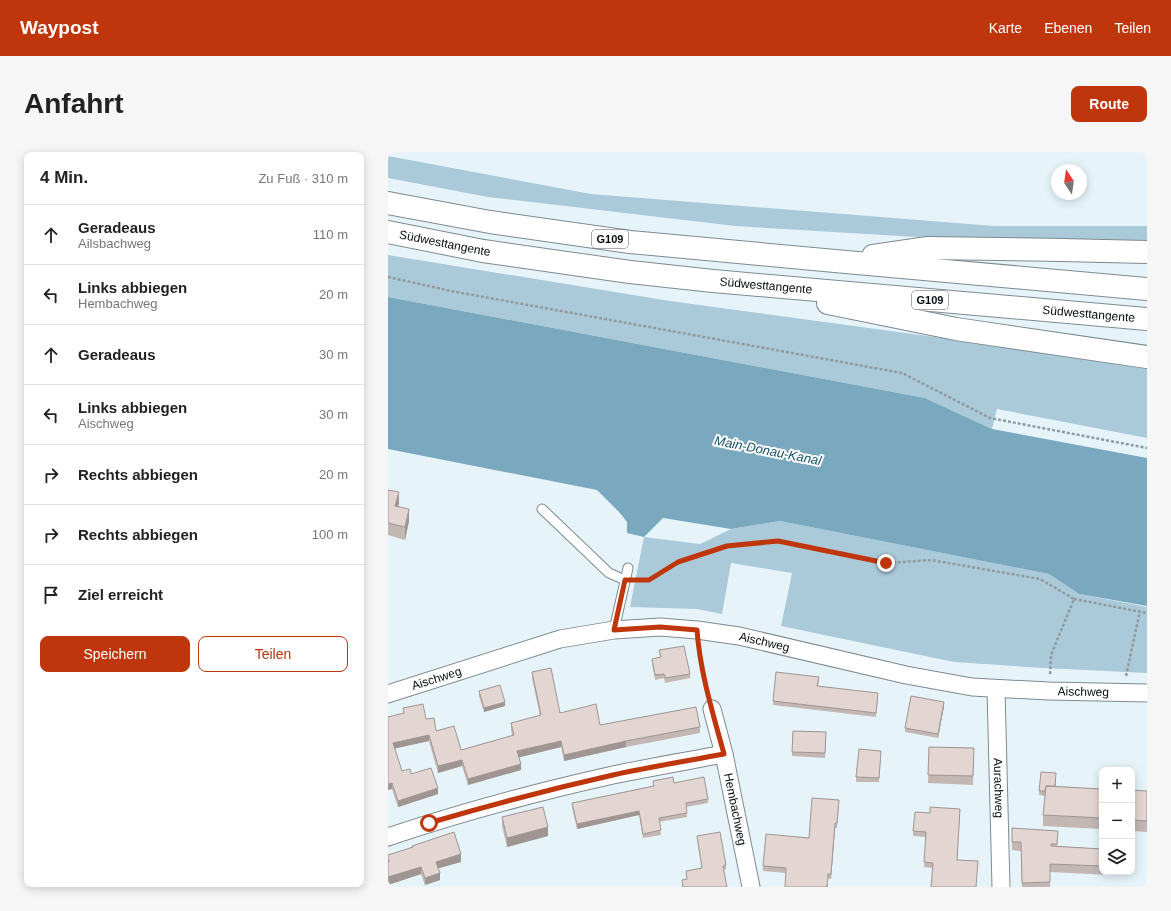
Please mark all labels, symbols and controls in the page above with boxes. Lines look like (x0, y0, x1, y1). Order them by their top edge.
text: Waypost (20, 17, 98, 38)
text: Karte (989, 20, 1022, 36)
text: Ebenen (1044, 20, 1092, 36)
text: Teilen (1114, 20, 1151, 36)
button: Route (1071, 86, 1147, 122)
text: Anfahrt (24, 88, 124, 119)
north arrow (1051, 164, 1087, 200)
text: 4 Min. (40, 168, 88, 187)
text: Zu Fuß · 310 m (258, 171, 348, 186)
text: Geradeaus (78, 219, 156, 236)
icon: ahead (40, 224, 62, 246)
text: 110 m (313, 227, 348, 242)
street label: Südwesttangente (398, 227, 492, 259)
road number: G109 (592, 230, 628, 248)
text: Ailsbachweg (78, 236, 151, 251)
street label: Südwesttangente (719, 275, 813, 297)
text: Links abbiegen (78, 279, 187, 296)
icon: left (40, 284, 62, 306)
text: 20 m (319, 287, 348, 302)
road number: G109 (912, 291, 948, 309)
text: Hembachweg (78, 296, 158, 311)
street label: Südwesttangente (1042, 303, 1136, 325)
icon: ahead (40, 344, 62, 366)
text: Geradeaus (78, 346, 156, 363)
text: 30 m (319, 347, 348, 362)
text: Links abbiegen (78, 399, 187, 416)
icon: left (40, 404, 62, 426)
text: 30 m (319, 407, 348, 422)
text: Aischweg (78, 416, 134, 431)
water label: Main-Donau-Kanal (713, 433, 824, 468)
icon: right (40, 464, 62, 486)
text: Rechts abbiegen (78, 466, 198, 483)
text: 20 m (319, 467, 348, 482)
icon: right (40, 524, 62, 546)
text: Rechts abbiegen (78, 526, 198, 543)
text: 100 m (312, 527, 348, 542)
route end (877, 554, 895, 572)
icon: arrive (40, 584, 62, 606)
text: Ziel erreicht (78, 586, 163, 603)
street label: Aischweg (738, 629, 791, 655)
button: Speichern (40, 636, 190, 672)
button: Teilen (198, 636, 348, 672)
street label: Aischweg (410, 664, 463, 693)
street label: Aischweg (1057, 684, 1109, 699)
street label: Aurachweg (991, 758, 1006, 818)
map controls (1099, 767, 1135, 875)
button: + (1099, 767, 1135, 803)
street label: Hembachweg (721, 772, 749, 847)
button: − (1099, 803, 1135, 839)
route start (420, 814, 438, 832)
button: layers (1099, 839, 1135, 875)

